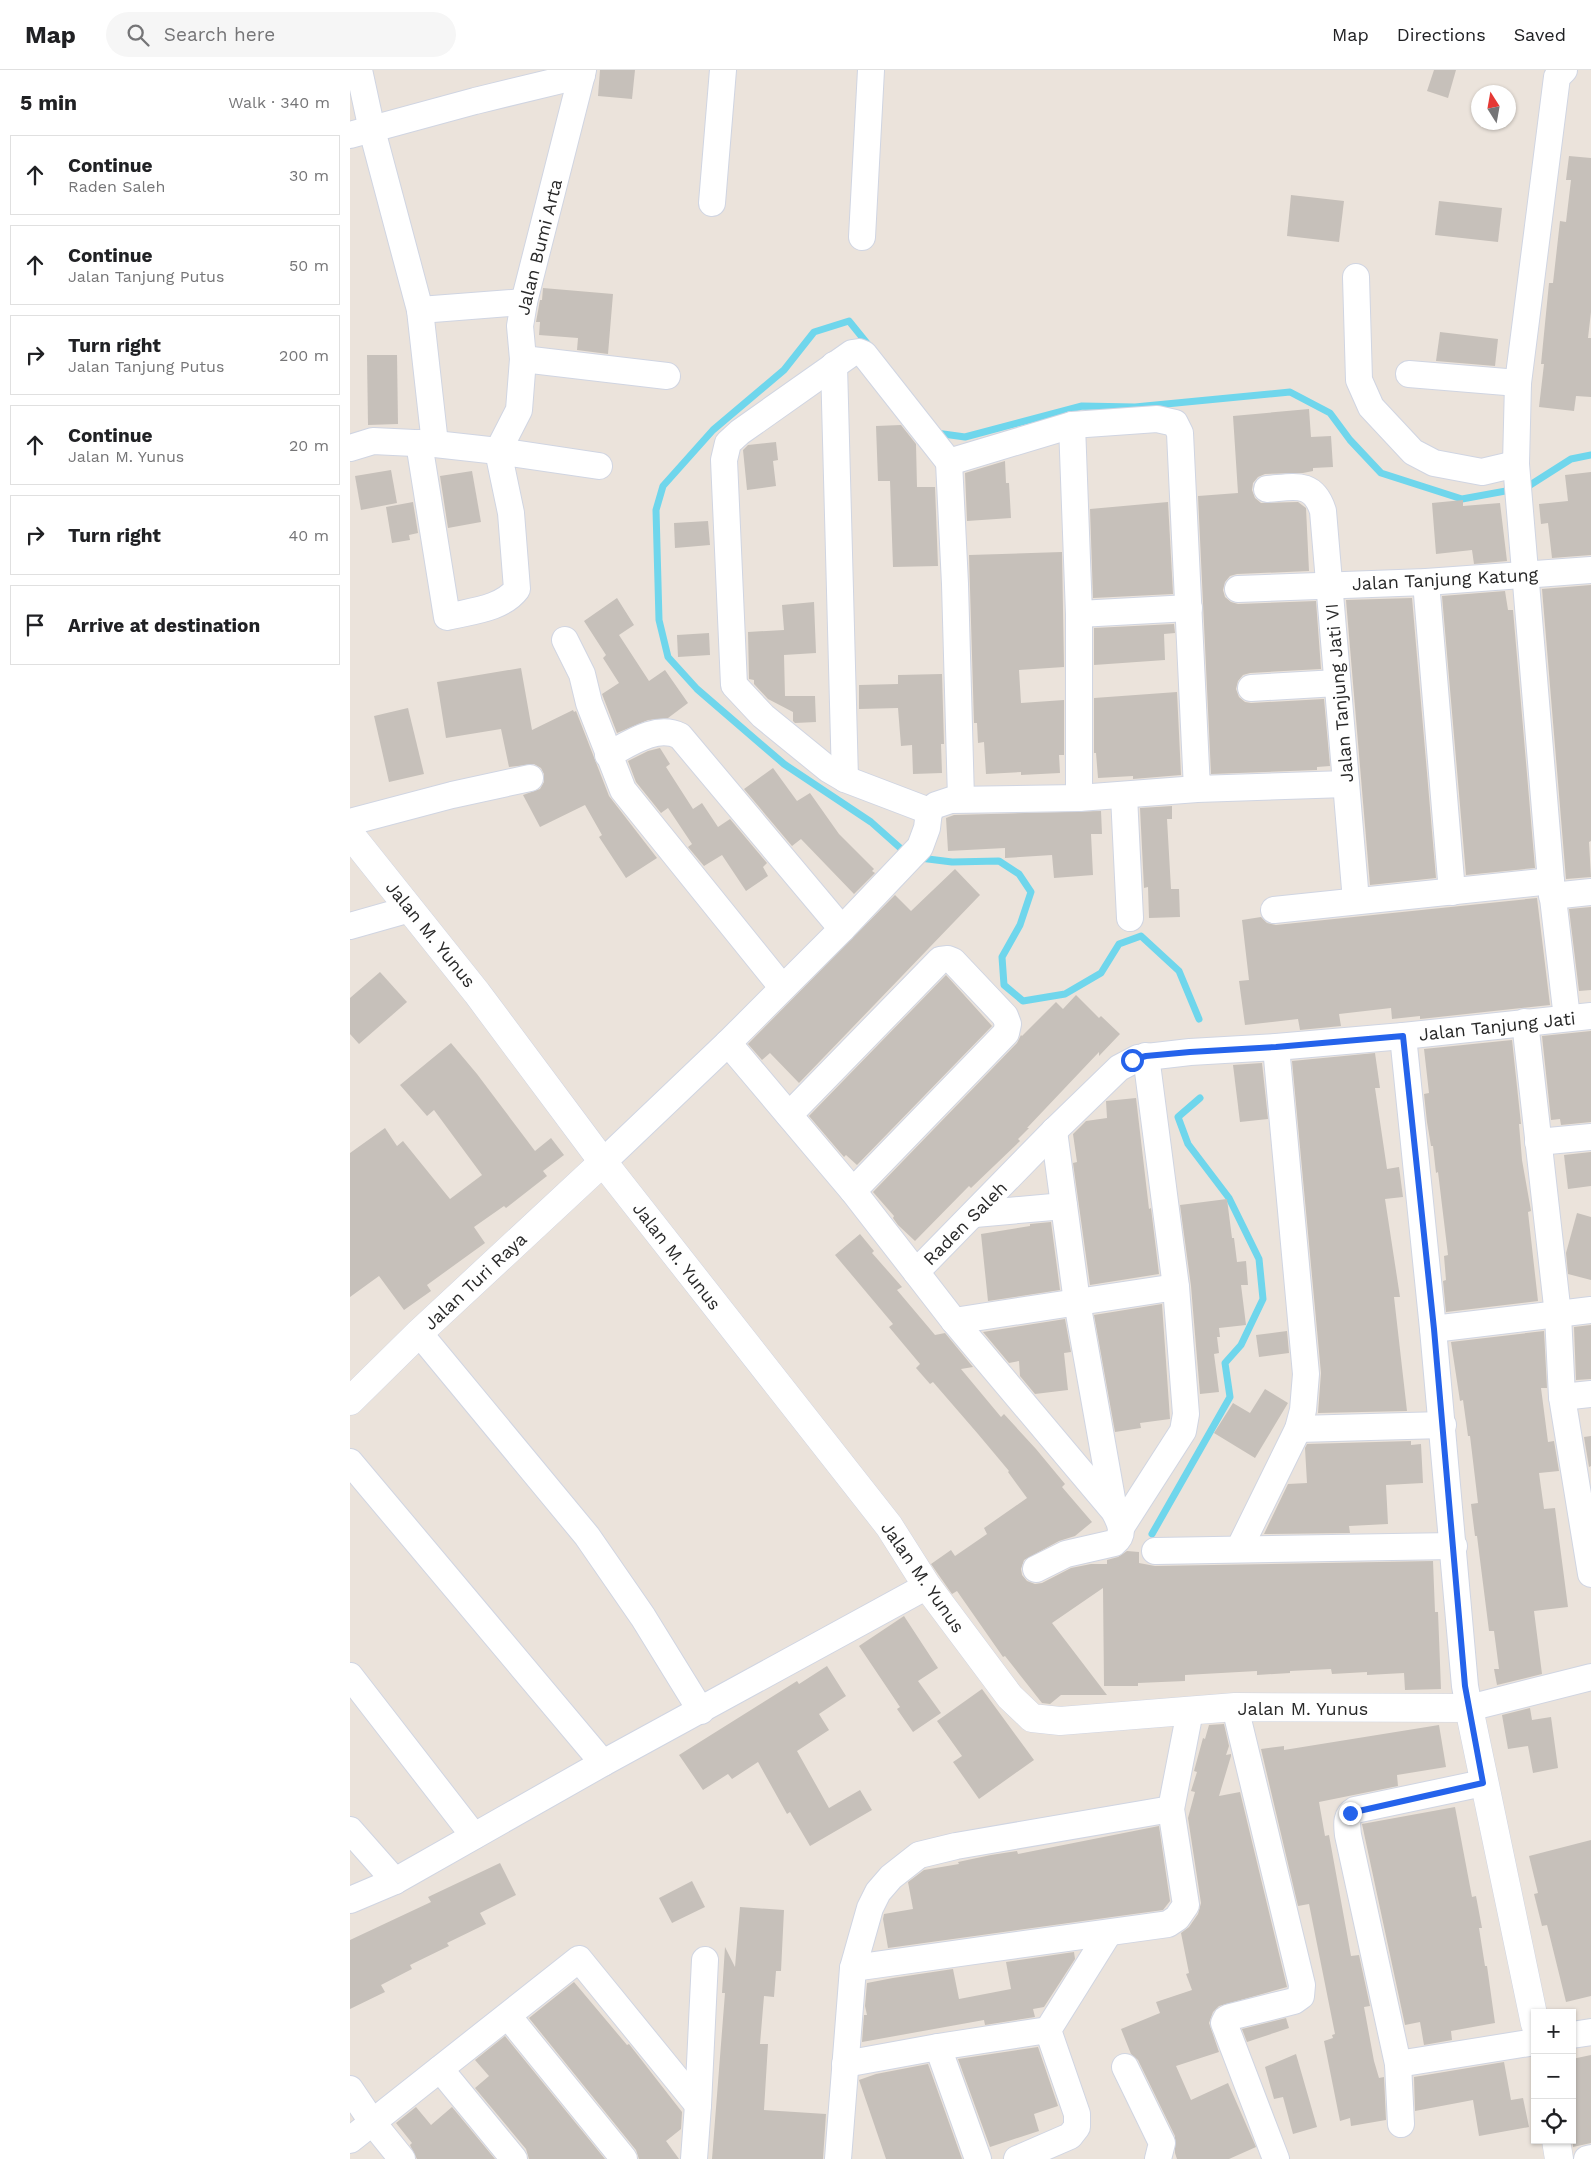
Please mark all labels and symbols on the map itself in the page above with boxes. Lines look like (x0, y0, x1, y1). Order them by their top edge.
north arrow (1471, 85, 1516, 130)
street label: Jalan Bumi Arta (512, 177, 566, 317)
street label: Jalan Tanjung Katung (1351, 564, 1539, 594)
street label: Jalan Tanjung Jati VI (1321, 603, 1357, 783)
street label: Jalan M. Yunus (382, 877, 480, 991)
street label: Jalan Tanjung Jati (1418, 1007, 1576, 1045)
route start (1121, 1049, 1144, 1072)
street label: Raden Saleh (919, 1177, 1011, 1269)
street label: Jalan M. Yunus (628, 1198, 726, 1314)
street label: Jalan Turi Raya (419, 1228, 531, 1334)
street label: Jalan M. Yunus (877, 1517, 969, 1637)
street label: Jalan M. Yunus (1238, 1698, 1368, 1719)
route end (1339, 1802, 1362, 1825)

